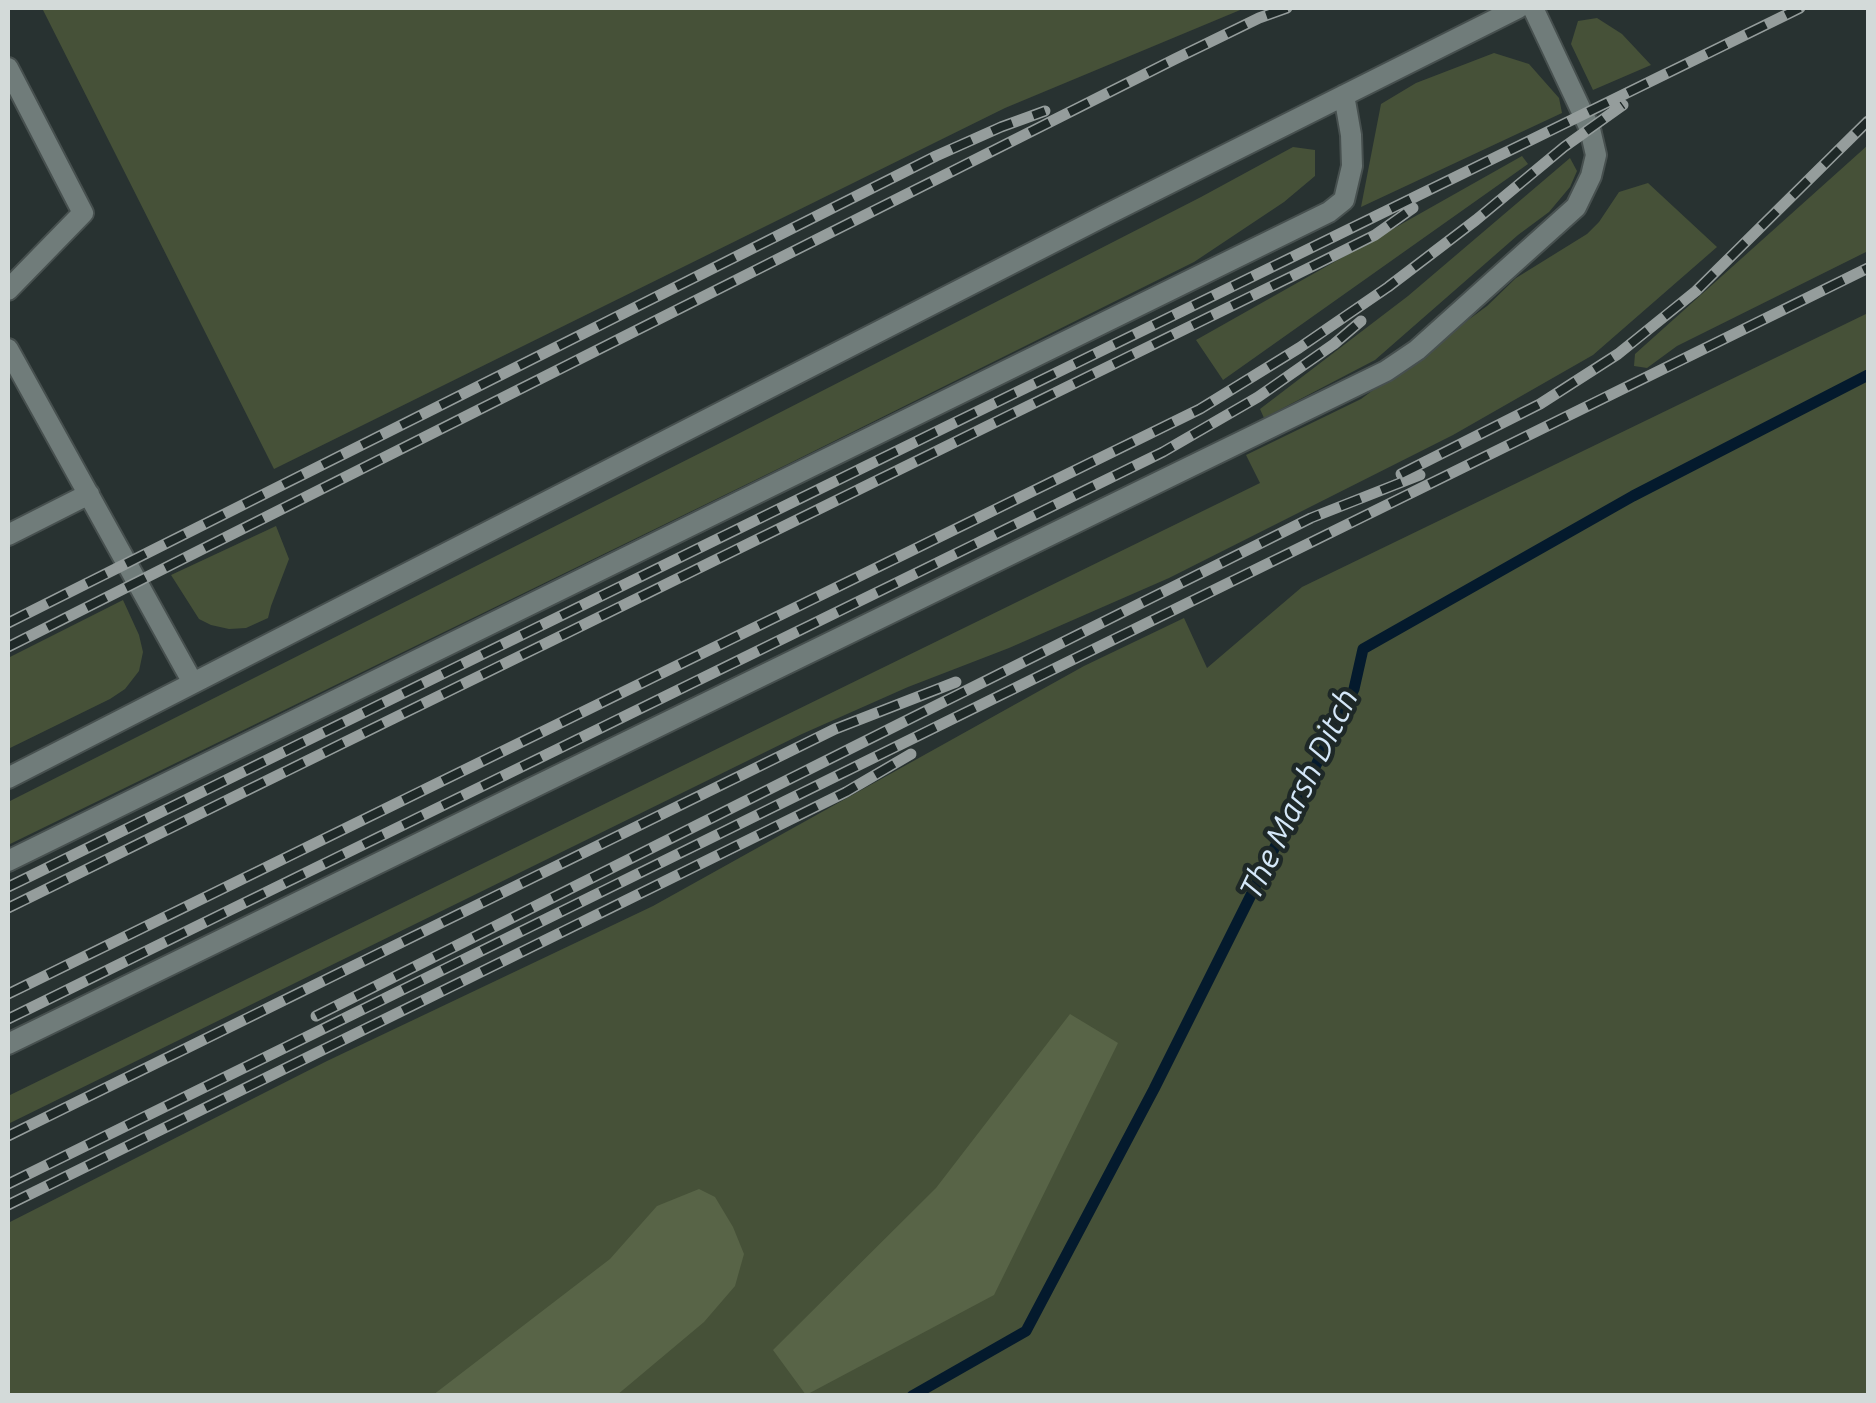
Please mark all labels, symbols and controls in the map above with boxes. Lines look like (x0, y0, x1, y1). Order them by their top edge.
water label: The Marsh Ditch (1231, 682, 1367, 906)

